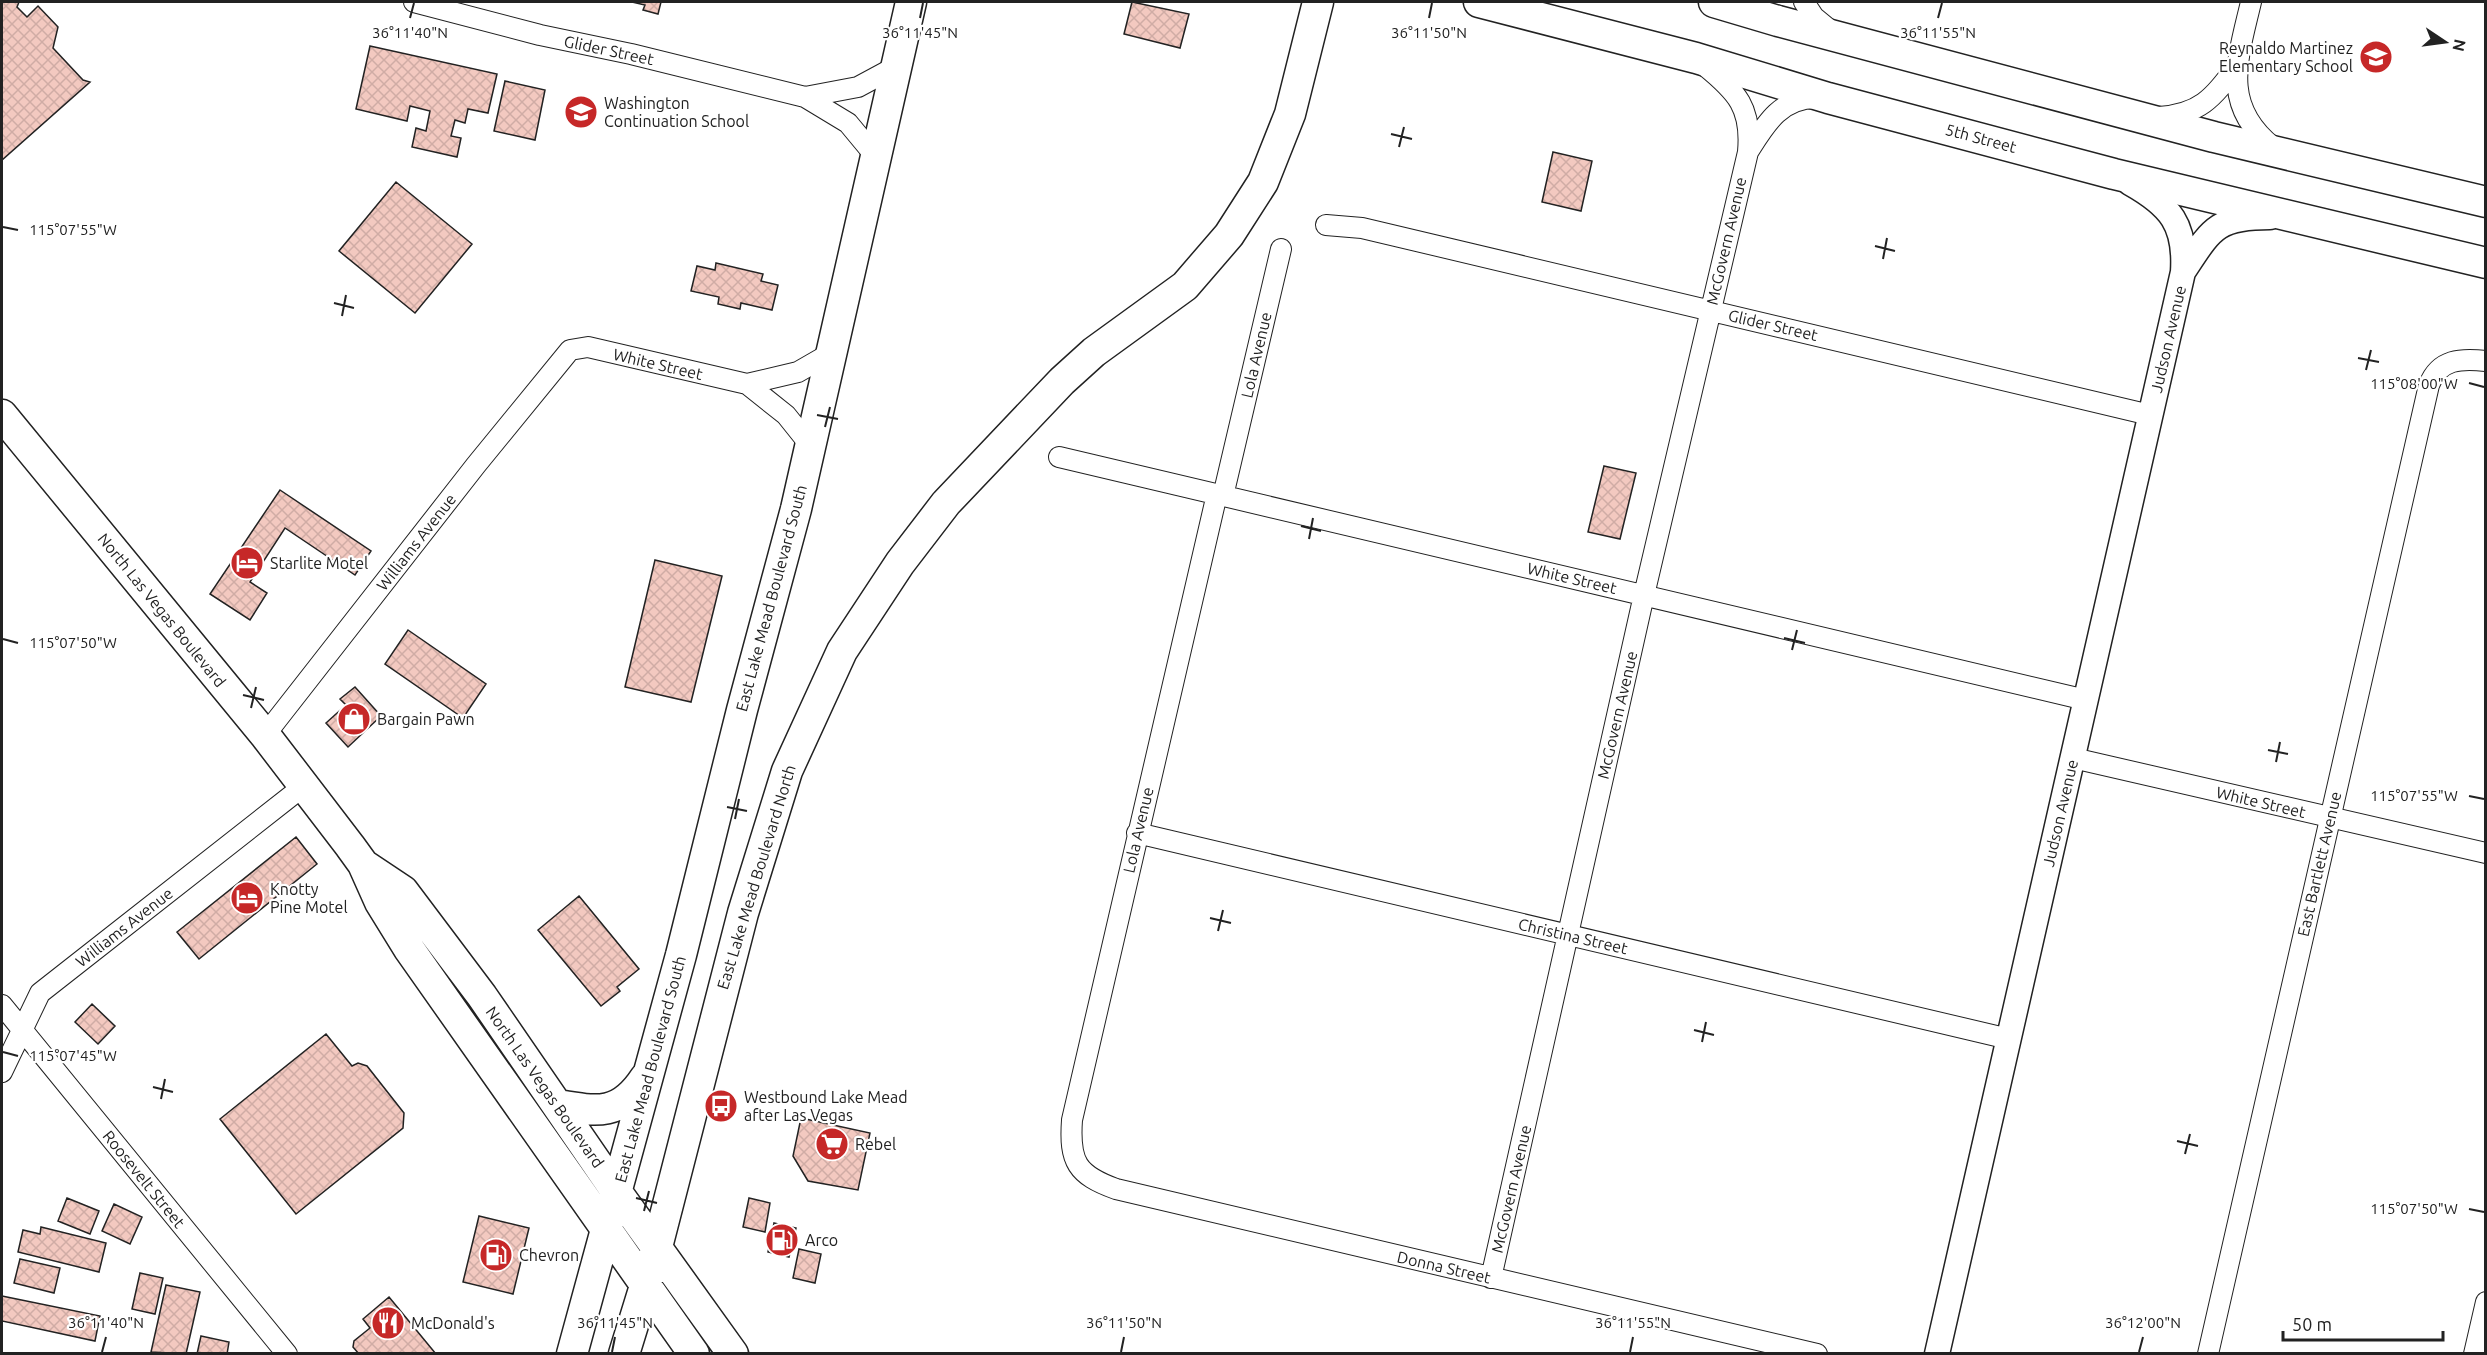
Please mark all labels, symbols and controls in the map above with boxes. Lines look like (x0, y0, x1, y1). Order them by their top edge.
north arrow (2415, 12, 2475, 72)
text: 36°11'40"N (372, 24, 448, 41)
text: 36°11'45"N (882, 24, 958, 41)
text: 36°11'50"N (1391, 24, 1467, 41)
text: 36°11'55"N (1900, 24, 1976, 41)
street label: Glider Street (562, 32, 656, 68)
text: N (2450, 38, 2470, 53)
place label: Reynaldo Martinez Elementary School (2219, 39, 2353, 75)
school or university icon: Reynaldo Martinez Elementary School (2358, 39, 2394, 75)
school or university icon: Washington Continuation School (563, 94, 599, 130)
place label: Washington Continuation School (604, 94, 749, 130)
street label: 5th Street (1944, 120, 2019, 156)
street label: McGovern Avenue (1703, 175, 1749, 307)
text: 115°07'55"W (29, 221, 117, 238)
street label: Judson Avenue (2147, 284, 2189, 394)
street label: Glider Street (1727, 306, 1820, 344)
street label: Lola Avenue (1237, 310, 1275, 400)
street label: White Street (612, 345, 705, 383)
text: 115°08'00"W (2370, 375, 2458, 392)
street label: East Lake Mead Boulevard South (732, 483, 810, 713)
street label: Williams Avenue (373, 490, 459, 594)
street label: North Las Vegas Boulevard (94, 530, 230, 690)
hotel icon: Starlite Motel (229, 545, 265, 581)
place label: Starlite Motel (270, 554, 368, 572)
street label: White Street (1526, 559, 1619, 597)
text: 115°07'50"W (29, 634, 117, 651)
street label: McGovern Avenue (1594, 649, 1640, 781)
shop icon: Bargain Pawn (336, 701, 372, 737)
place label: Bargain Pawn (377, 710, 475, 728)
street label: Judson Avenue (2039, 758, 2081, 868)
street label: East Lake Mead Boulevard North (713, 763, 799, 991)
street label: White Street (2215, 783, 2308, 821)
street label: Lola Avenue (1119, 785, 1157, 875)
text: 115°07'55"W (2370, 787, 2458, 804)
street label: East Bartlett Avenue (2294, 790, 2344, 938)
hotel icon: Knotty Pine Motel (229, 880, 265, 916)
place label: Knotty Pine Motel (270, 880, 348, 916)
street label: Williams Avenue (72, 884, 176, 970)
street label: Christina Street (1517, 915, 1630, 957)
street label: East Lake Mead Boulevard South (611, 954, 689, 1184)
street label: North Las Vegas Boulevard (482, 1003, 608, 1171)
text: 115°07'45"W (29, 1047, 117, 1064)
bus stop icon: Westbound Lake Mead after Las Vegas (703, 1088, 739, 1124)
place label: Westbound Lake Mead after Las Vegas (744, 1088, 908, 1124)
street label: McGovern Avenue (1488, 1123, 1534, 1255)
supermarket icon: Rebel (814, 1126, 850, 1162)
street label: Roosevelt Street (99, 1127, 189, 1232)
place label: Rebel (855, 1135, 896, 1153)
text: 115°07'50"W (2370, 1200, 2458, 1217)
fuel station icon: Arco (764, 1222, 800, 1258)
place label: Arco (805, 1231, 838, 1249)
fuel station icon: Chevron (478, 1237, 514, 1273)
place label: Chevron (519, 1246, 579, 1264)
street label: Donna Street (1395, 1247, 1493, 1287)
scale bar (2283, 1304, 2444, 1342)
restaurant icon: McDonald's (370, 1305, 406, 1341)
text: 36°11'40"N (68, 1314, 144, 1331)
place label: McDonald's (411, 1314, 495, 1332)
text: 36°11'45"N (577, 1314, 653, 1331)
text: 36°11'50"N (1086, 1314, 1162, 1331)
text: 36°11'55"N (1595, 1314, 1671, 1331)
text: 36°12'00"N (2105, 1314, 2181, 1331)
text: 50 m (2292, 1314, 2332, 1334)

